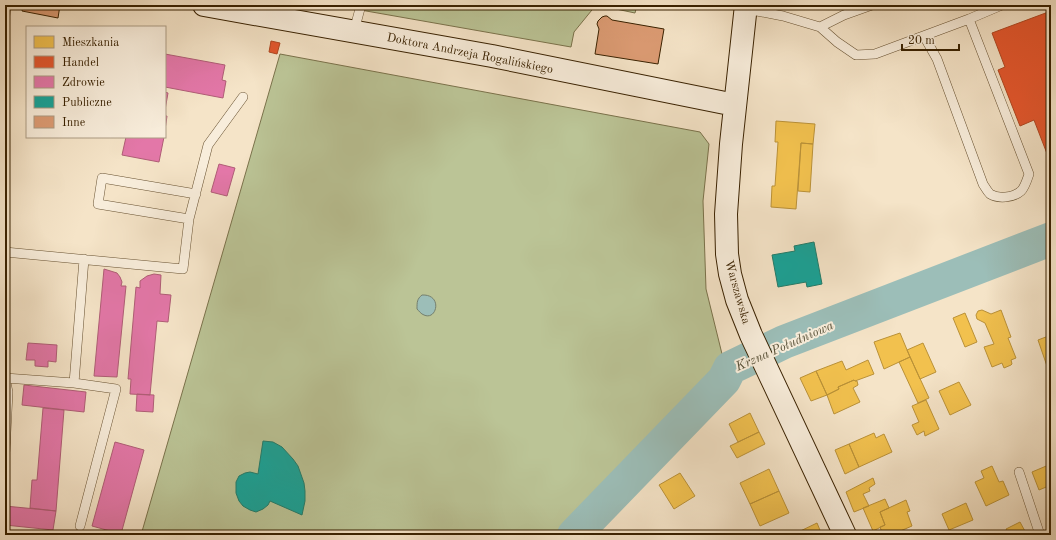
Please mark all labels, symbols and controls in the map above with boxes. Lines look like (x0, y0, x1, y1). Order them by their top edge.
legend (26, 26, 166, 138)
scale bar (902, 26, 959, 52)
street label: Doktora Andrzeja Rogalińskiego (386, 32, 554, 76)
text: 20 m (908, 35, 935, 47)
text: Mieszkania (62, 37, 119, 49)
text: Handel (62, 57, 99, 69)
text: Zdrowie (62, 77, 105, 89)
text: Publiczne (62, 97, 112, 109)
text: Inne (62, 117, 86, 129)
street label: Warszawska (722, 259, 752, 325)
water label: Krzna Południowa (733, 319, 836, 374)

